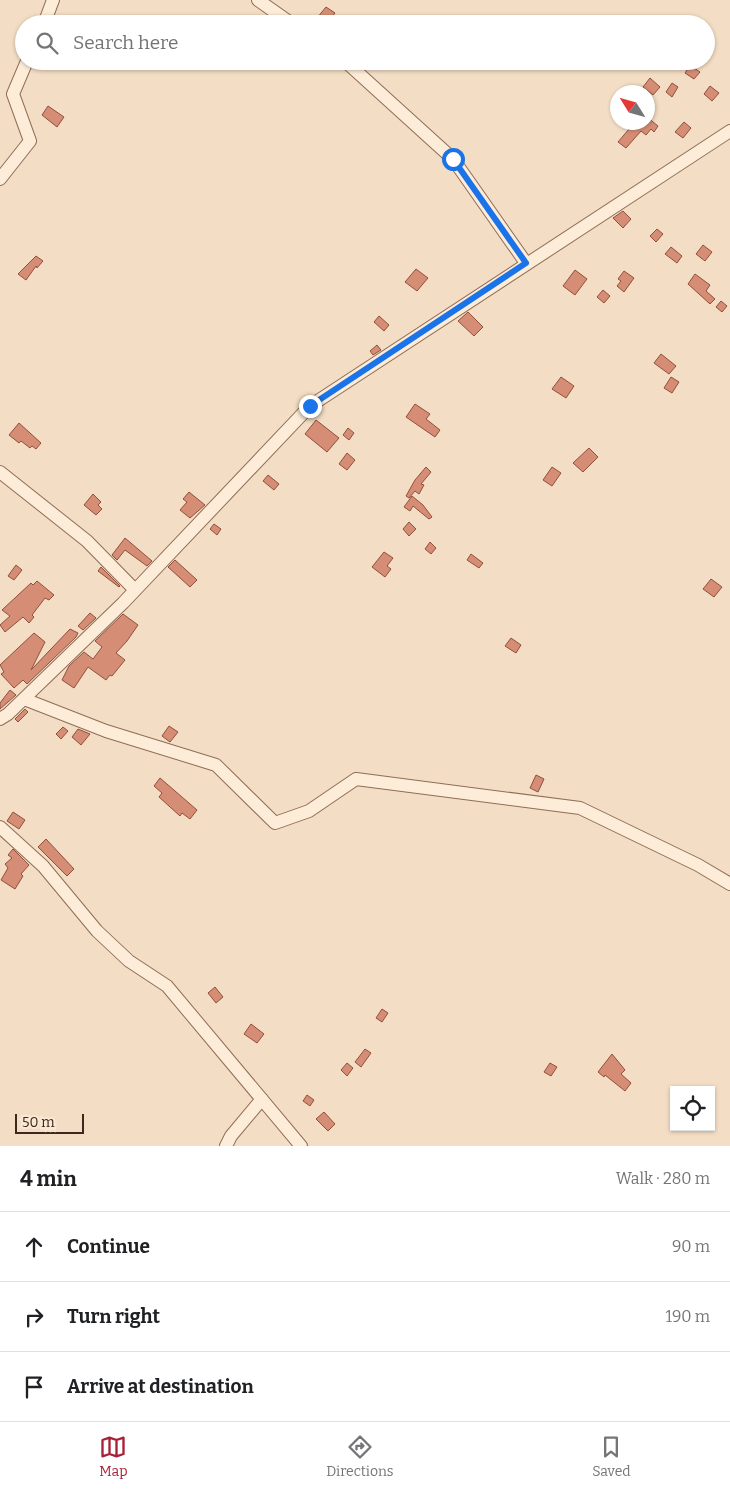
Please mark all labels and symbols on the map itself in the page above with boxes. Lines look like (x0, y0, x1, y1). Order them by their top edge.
north arrow (610, 85, 655, 130)
route start (442, 148, 465, 171)
route end (299, 395, 322, 418)
scale bar (15, 1111, 84, 1134)

